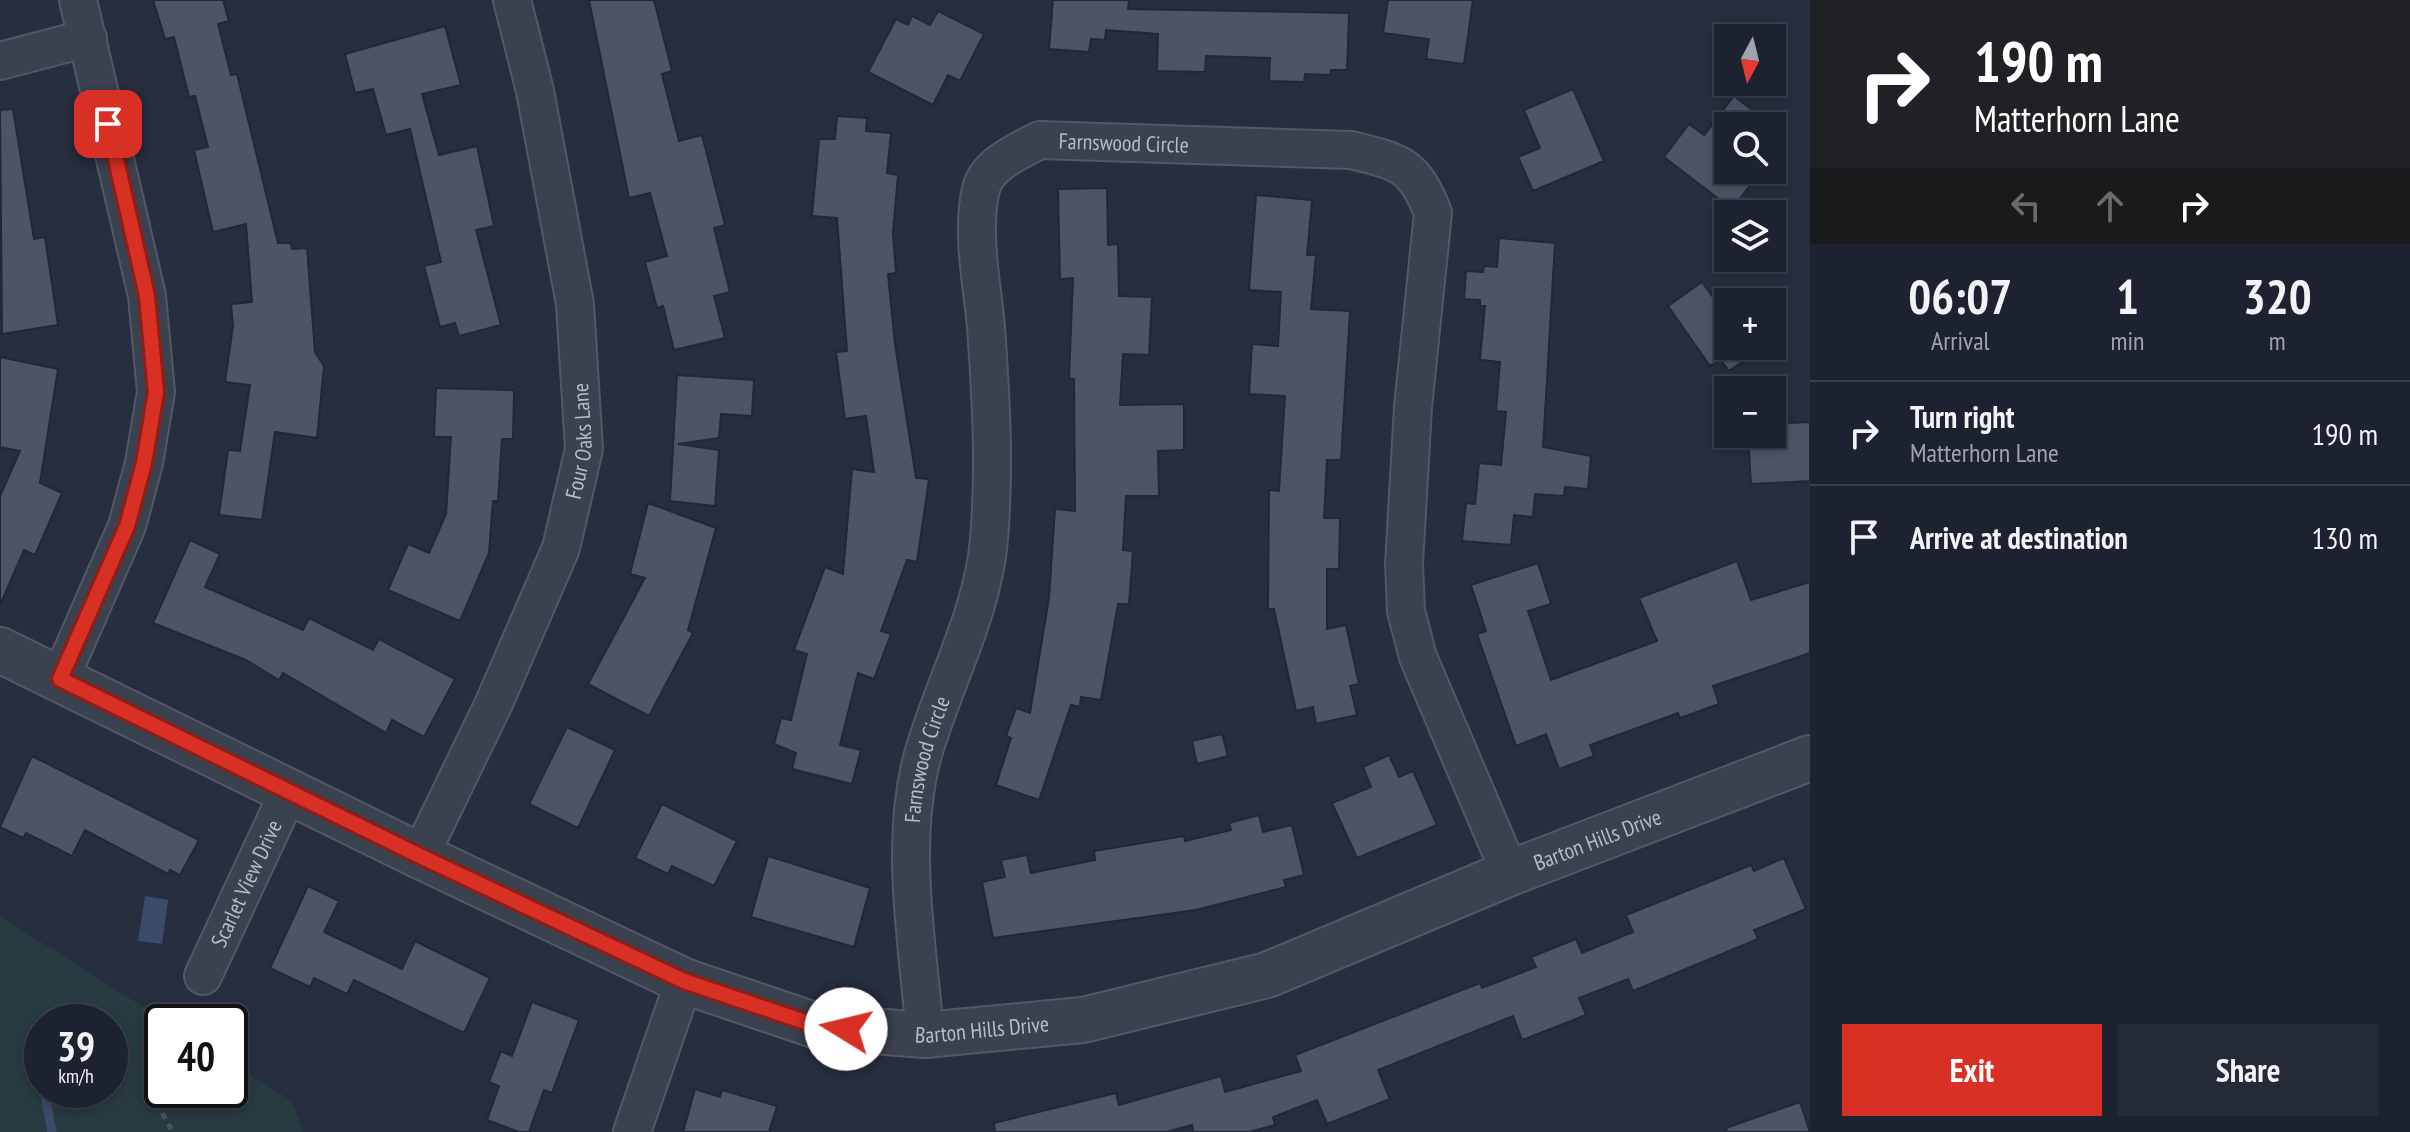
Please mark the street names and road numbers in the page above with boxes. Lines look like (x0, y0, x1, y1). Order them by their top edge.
street label: Farnswood Circle (1058, 127, 1189, 159)
street label: Four Oaks Lane (559, 382, 598, 502)
street label: Farnswood Circle (898, 692, 956, 824)
street label: Barton Hills Drive (1530, 802, 1665, 877)
street label: Scarlet View Drive (204, 815, 288, 952)
street label: Barton Hills Drive (914, 1009, 1050, 1049)

